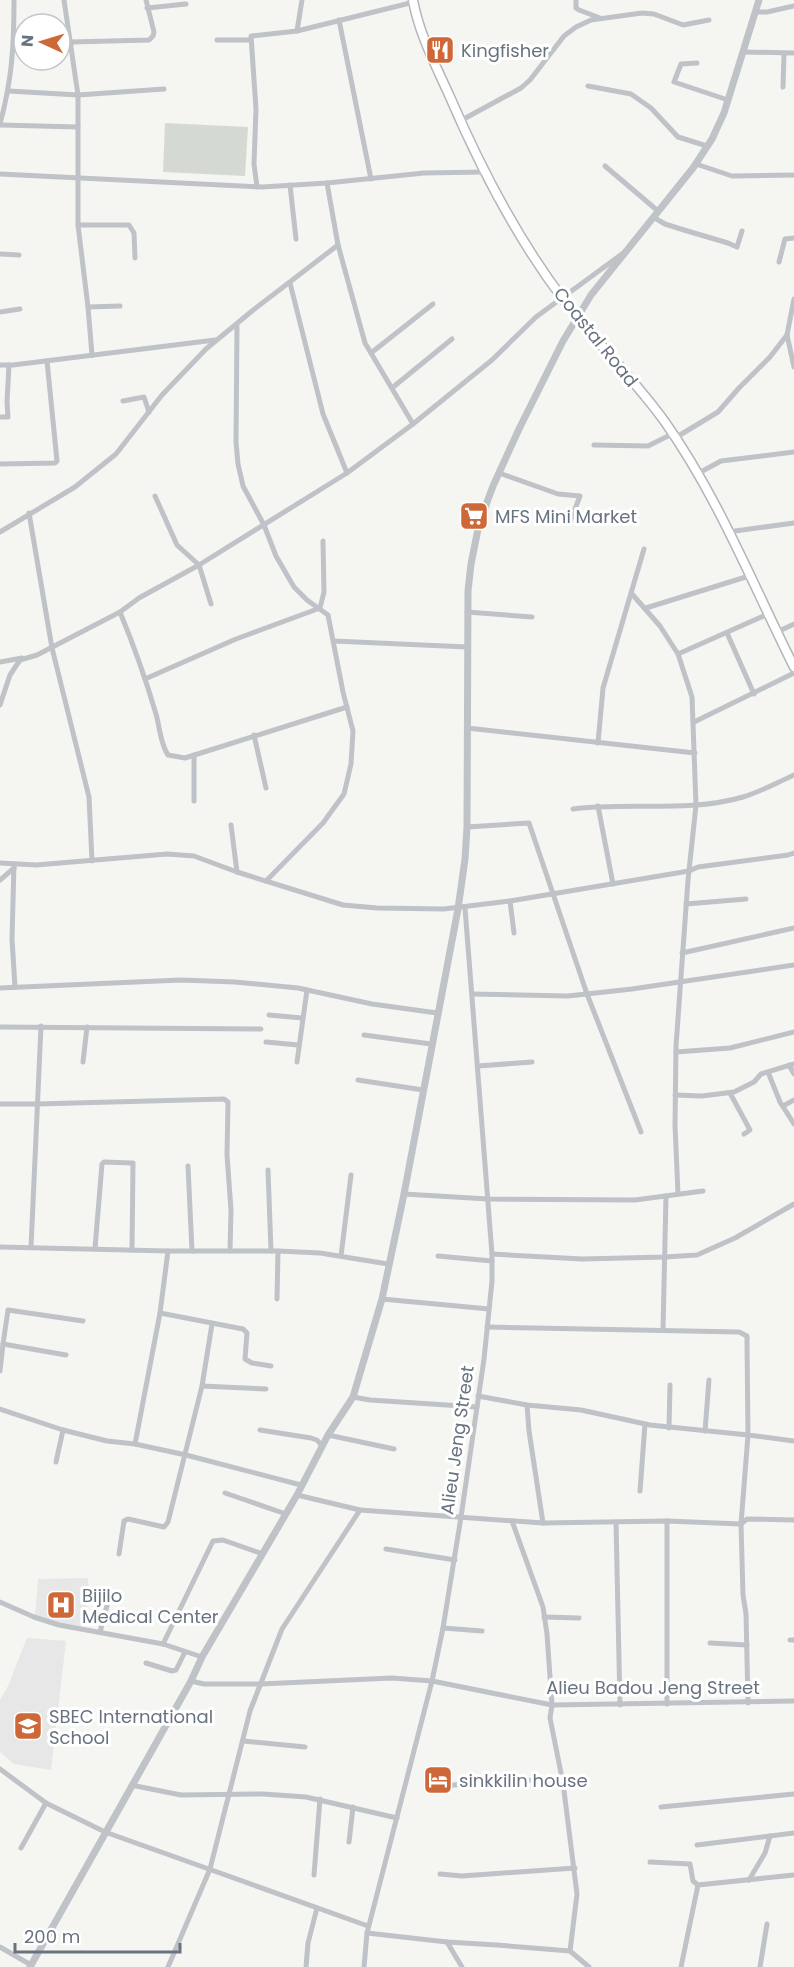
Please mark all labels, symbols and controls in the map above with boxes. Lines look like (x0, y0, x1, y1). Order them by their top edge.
north arrow (12, 12, 72, 72)
text: N (16, 34, 39, 48)
restaurant icon: Kingfisher (424, 34, 456, 66)
place label: Kingfisher (461, 38, 549, 63)
street label: Coastal Road (548, 282, 644, 392)
supermarket icon: MFS Mini Market (458, 500, 490, 532)
place label: MFS Mini Market (495, 504, 637, 529)
street label: Alieu Jeng Street (434, 1364, 480, 1516)
place label: Bijilo Medical Center (82, 1583, 219, 1629)
hospital icon: Bijilo Medical Center (45, 1589, 77, 1621)
street label: Alieu Badou Jeng Street (546, 1675, 760, 1700)
place label: SBEC International School (49, 1704, 213, 1750)
school or university icon: SBEC International School (12, 1710, 44, 1742)
hotel icon: sinkkilin house (422, 1764, 454, 1796)
place label: sinkkilin house (459, 1768, 588, 1793)
scale bar (15, 1916, 180, 1954)
text: 200 m (24, 1924, 80, 1949)

